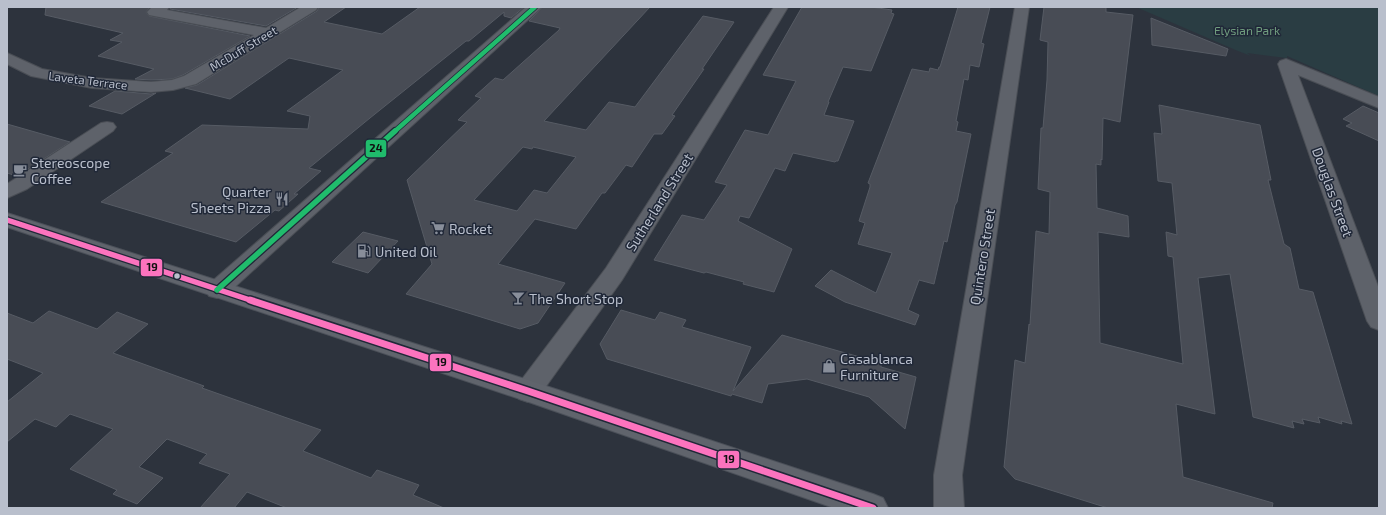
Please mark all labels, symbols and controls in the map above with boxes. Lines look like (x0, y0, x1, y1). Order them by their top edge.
street label: McDuff Street (207, 22, 279, 74)
park label: Elysian Park (1214, 23, 1280, 37)
street label: Laveta Terrace (48, 68, 128, 92)
line badge: 24 (365, 139, 387, 158)
text: 24 (369, 141, 383, 154)
street label: Douglas Street (1309, 145, 1357, 239)
street label: Sutherland Street (622, 150, 696, 254)
place label: Stereoscope Coffee (31, 154, 110, 187)
cafe icon: Stereoscope Coffee (12, 162, 28, 178)
place label: Quarter Sheets Pizza (191, 183, 271, 216)
restaurant icon: Quarter Sheets Pizza (274, 191, 290, 207)
street label: Quintero Street (966, 208, 998, 306)
supermarket icon: Rocket (430, 220, 446, 236)
place label: Rocket (449, 220, 492, 237)
fuel station icon: United Oil (356, 243, 372, 259)
place label: United Oil (375, 243, 438, 260)
line badge: 19 (140, 258, 163, 277)
text: 19 (146, 260, 158, 273)
unlabelled marker (172, 271, 182, 281)
bar icon: The Short Stop (510, 290, 526, 306)
place label: The Short Stop (529, 290, 623, 307)
place label: Casablanca Furniture (840, 350, 913, 383)
line badge: 19 (429, 353, 452, 372)
text: 19 (435, 355, 447, 368)
shop icon: Casablanca Furniture (821, 358, 837, 374)
line badge: 19 (717, 450, 740, 469)
text: 19 (723, 452, 735, 465)

